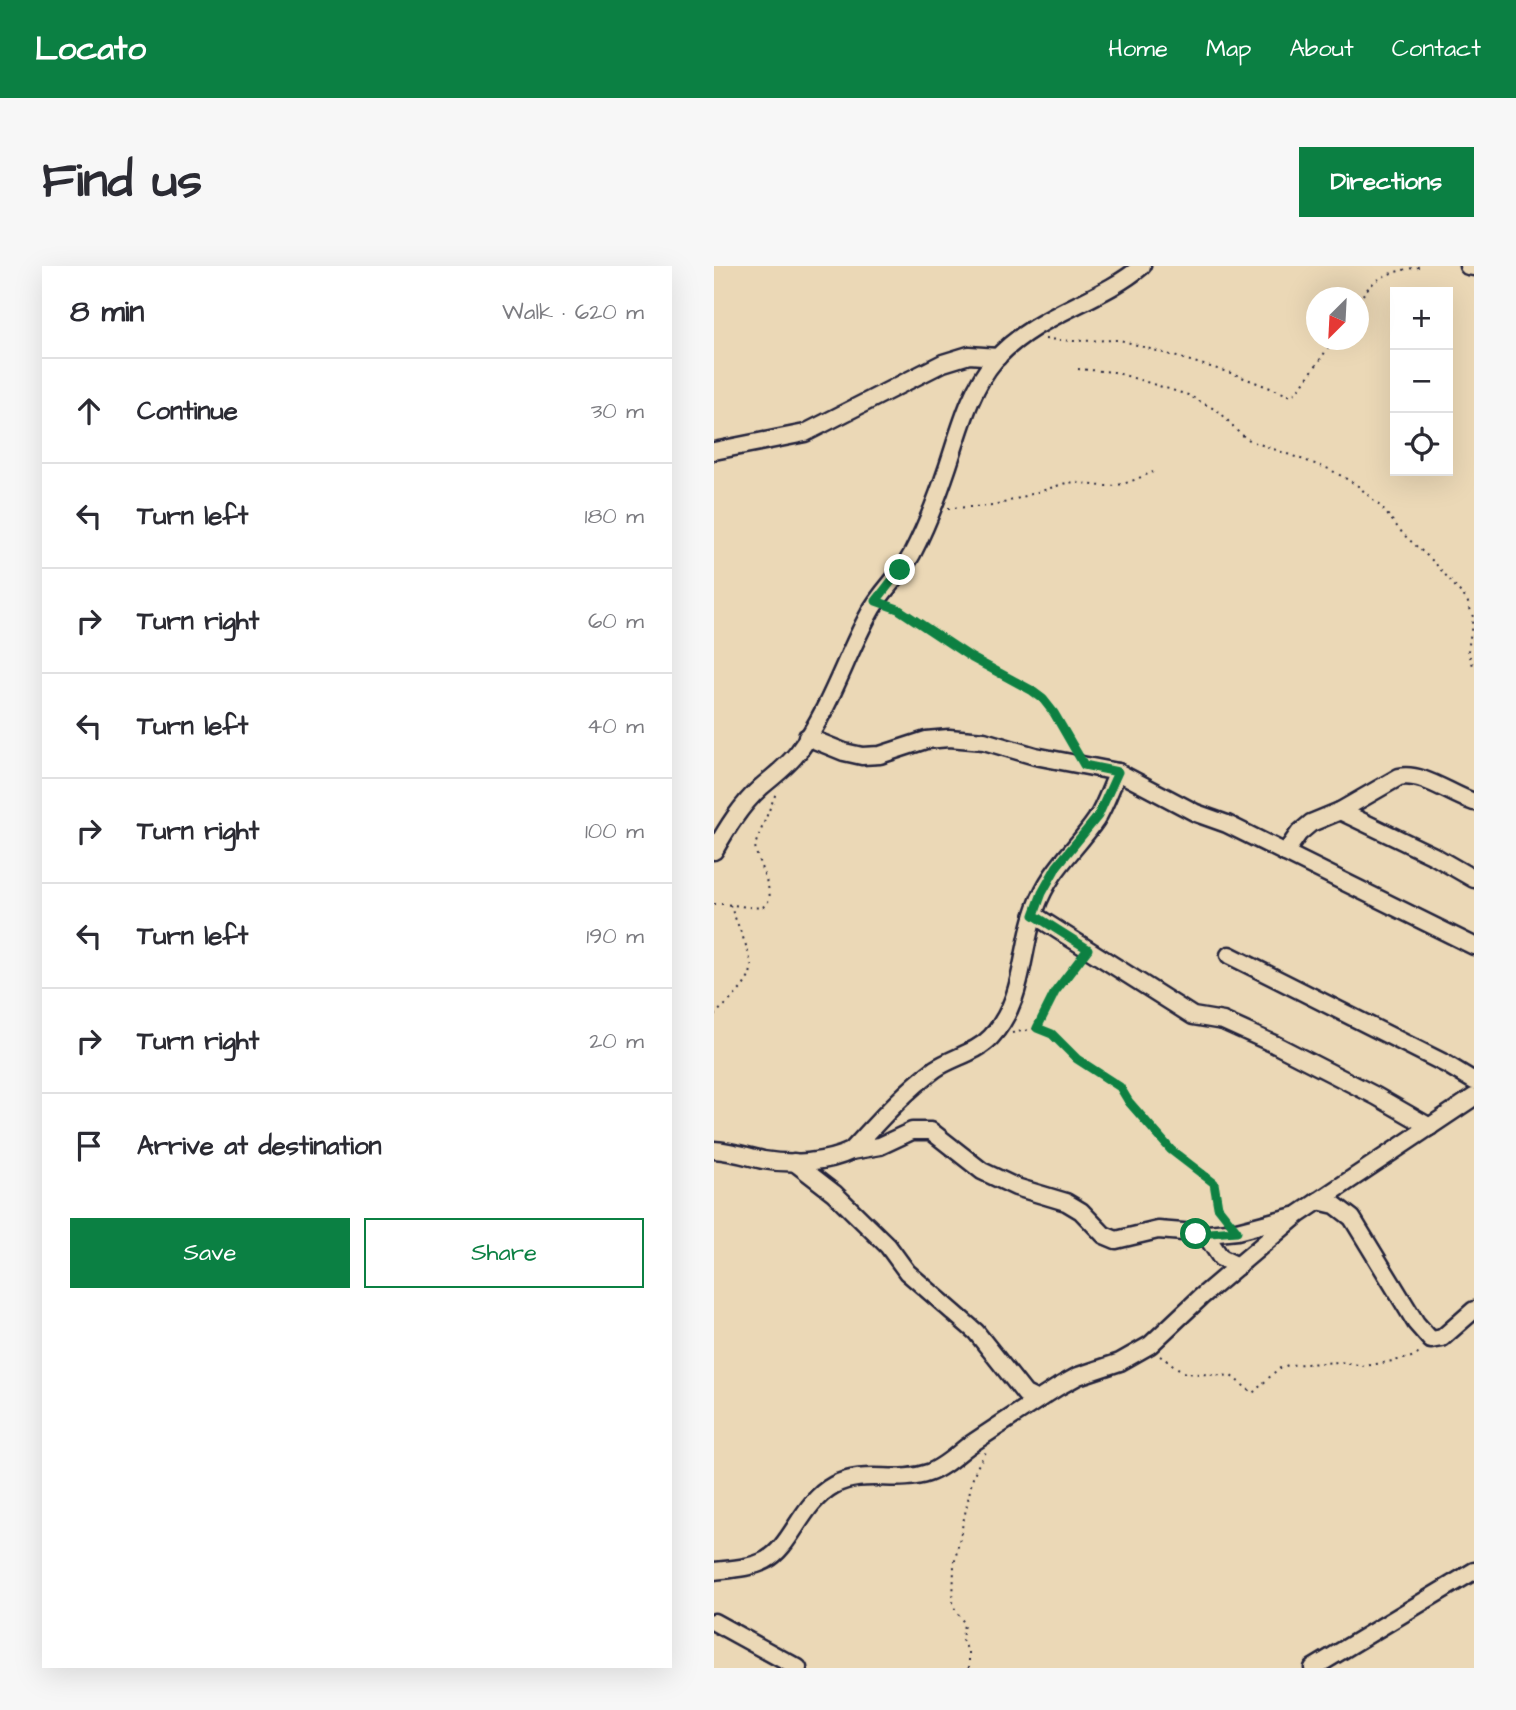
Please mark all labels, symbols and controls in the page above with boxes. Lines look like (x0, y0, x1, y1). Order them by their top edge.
text: Locato (35, 26, 146, 72)
text: Home (1108, 32, 1168, 66)
text: Map (1206, 32, 1251, 66)
text: About (1289, 32, 1354, 66)
text: Contact (1392, 32, 1481, 66)
button: Directions (1299, 147, 1474, 217)
text: Find us (42, 148, 202, 216)
north arrow (1306, 287, 1369, 350)
map controls (1390, 287, 1453, 476)
button: + (1390, 287, 1453, 350)
text: 8 min (70, 291, 144, 333)
text: Walk · 620 m (502, 296, 644, 328)
button: − (1390, 350, 1453, 413)
icon: ahead (70, 392, 108, 430)
text: Continue (137, 393, 238, 429)
text: 30 m (591, 395, 644, 427)
button: locate (1390, 413, 1453, 476)
icon: left (70, 497, 108, 535)
text: Turn left (137, 498, 248, 534)
text: 180 m (585, 500, 644, 532)
route end (884, 554, 915, 585)
icon: right (70, 602, 108, 640)
text: Turn right (137, 603, 259, 639)
text: 60 m (588, 605, 644, 637)
icon: left (70, 707, 108, 745)
text: Turn left (137, 708, 248, 744)
text: 40 m (587, 710, 644, 742)
icon: right (70, 812, 108, 850)
text: Turn right (137, 813, 259, 849)
text: 100 m (585, 815, 644, 847)
icon: left (70, 917, 108, 955)
text: Turn left (137, 918, 248, 954)
text: 190 m (586, 920, 644, 952)
icon: right (70, 1022, 108, 1060)
text: Turn right (137, 1023, 259, 1059)
text: 20 m (589, 1025, 644, 1057)
icon: arrive (70, 1127, 108, 1165)
text: Arrive at destination (137, 1128, 382, 1164)
button: Save (70, 1218, 350, 1288)
button: Share (364, 1218, 644, 1288)
route start (1180, 1218, 1211, 1249)

